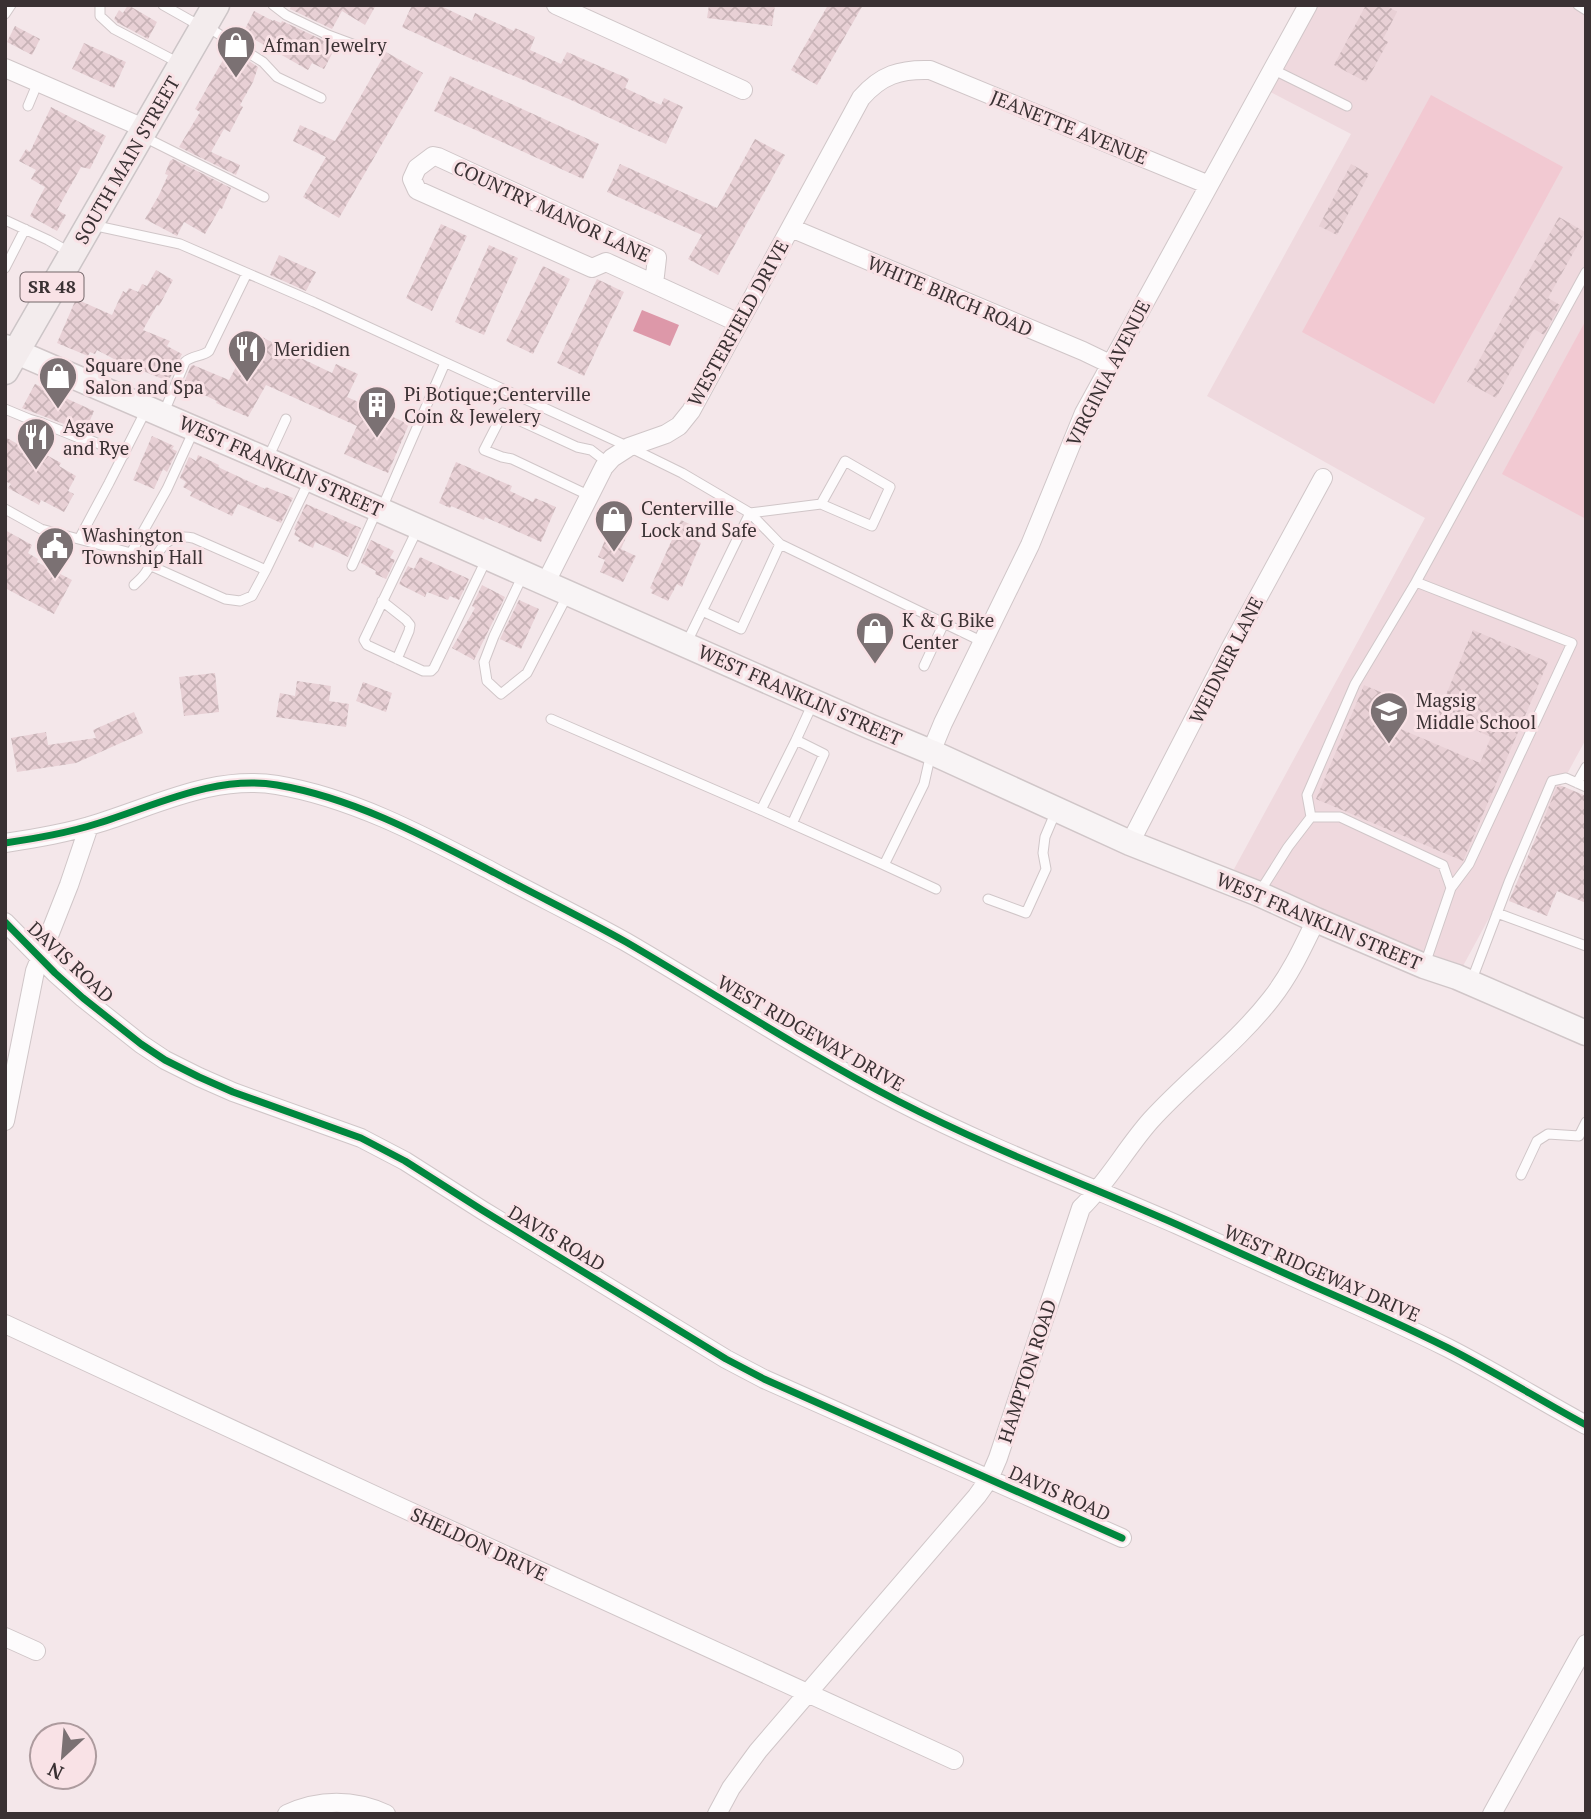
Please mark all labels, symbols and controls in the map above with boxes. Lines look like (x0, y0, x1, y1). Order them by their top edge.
shop icon: Afman Jewelry (215, 24, 257, 79)
place label: Afman Jewelry (263, 32, 387, 57)
street label: SOUTH MAIN STREET (68, 71, 185, 248)
street label: JEANETTE AVENUE (987, 84, 1151, 169)
street label: COUNTRY MANOR LANE (450, 154, 655, 267)
street label: WESTERFIELD DRIVE (681, 235, 794, 411)
street label: WHITE BIRCH ROAD (864, 249, 1037, 342)
road number: SR 48 (20, 272, 84, 302)
street label: VIRGINIA AVENUE (1060, 295, 1155, 450)
restaurant icon: Meridien (226, 328, 268, 383)
place label: Meridien (274, 336, 350, 361)
place label: Square One Salon and Spa (85, 352, 204, 399)
shop icon: Square One Salon and Spa (37, 355, 79, 410)
place label: Pi Botique;Centerville Coin & Jewelery (404, 381, 591, 428)
building icon: Pi Botique;Centerville Coin & Jewelery (356, 384, 398, 439)
street label: WEST FRANKLIN STREET (175, 409, 387, 522)
place label: Agave and Rye (63, 413, 129, 460)
restaurant icon: Agave and Rye (15, 416, 57, 471)
place label: Centerville Lock and Safe (641, 495, 757, 542)
shop icon: Centerville Lock and Safe (593, 498, 635, 553)
place label: Washington Township Hall (82, 522, 203, 569)
public building icon: Washington Township Hall (34, 525, 76, 580)
street label: WEIDNER LANE (1183, 592, 1268, 727)
place label: K & G Bike Center (902, 607, 994, 654)
shop icon: K & G Bike Center (854, 610, 896, 665)
street label: WEST FRANKLIN STREET (694, 638, 906, 751)
place label: Magsig Middle School (1416, 687, 1536, 734)
school or university icon: Magsig Middle School (1368, 690, 1410, 745)
street label: WEST FRANKLIN STREET (1213, 866, 1426, 975)
street label: DAVIS ROAD (23, 915, 120, 1008)
street label: WEST RIDGEWAY DRIVE (713, 969, 909, 1096)
street label: DAVIS ROAD (504, 1199, 610, 1276)
street label: WEST RIDGEWAY DRIVE (1220, 1218, 1424, 1327)
street label: HAMPTON ROAD (992, 1296, 1062, 1446)
street label: DAVIS ROAD (1005, 1459, 1115, 1526)
street label: SHELDON DRIVE (407, 1501, 551, 1586)
north arrow (28, 1721, 98, 1791)
text: N (43, 1757, 67, 1786)

